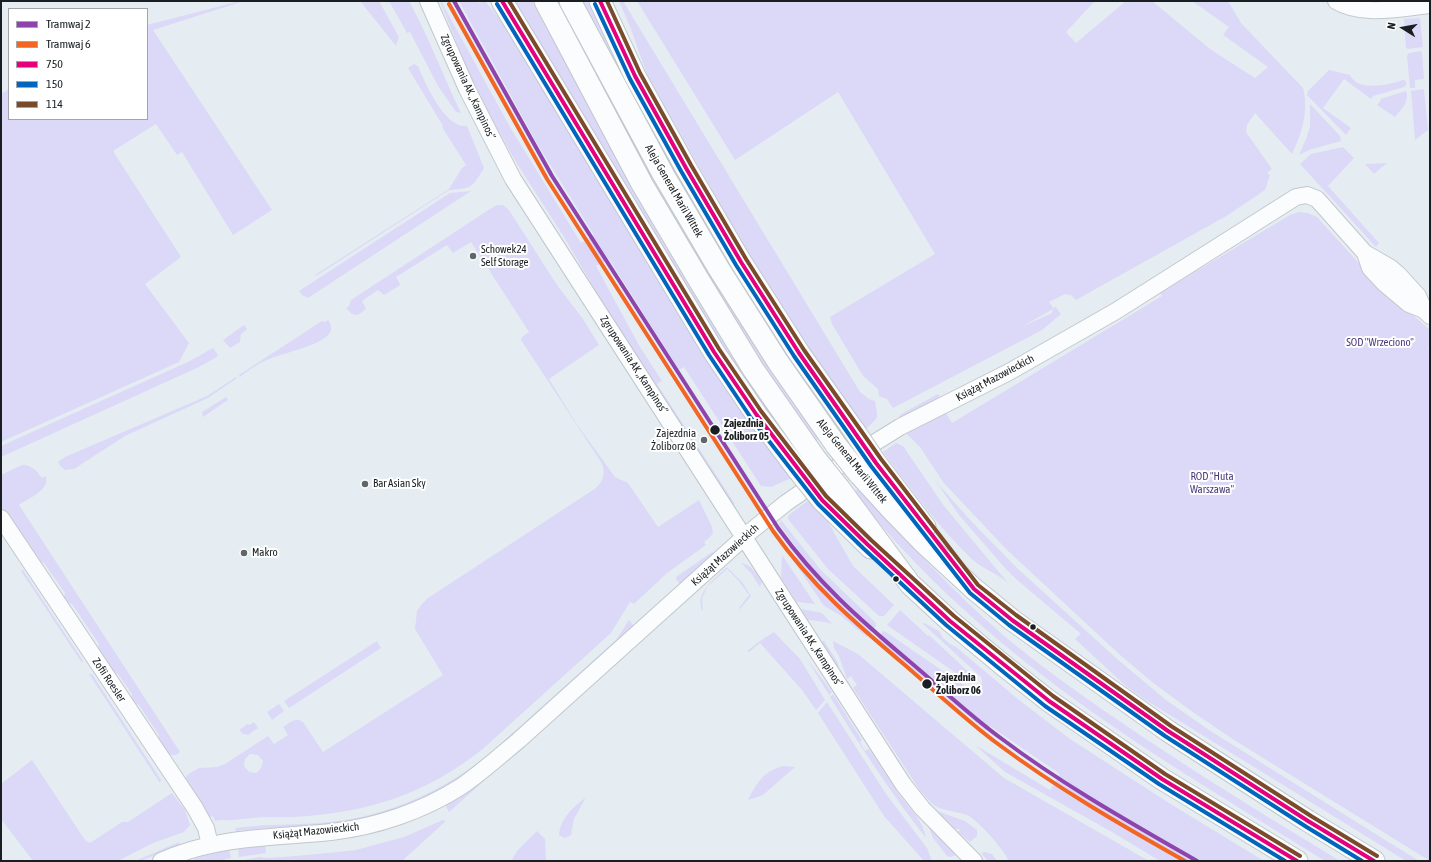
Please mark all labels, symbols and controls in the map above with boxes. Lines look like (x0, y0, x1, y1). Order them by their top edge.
legend (8, 8, 148, 120)
north arrow (1383, 8, 1423, 48)
text: Tramwaj 2 (46, 17, 91, 31)
text: N (1385, 21, 1398, 30)
street label: Zgrupowania AK „Kampinos” (438, 32, 498, 142)
text: Tramwaj 6 (46, 37, 91, 51)
text: 750 (46, 57, 63, 71)
text: 150 (46, 77, 63, 91)
text: 114 (46, 97, 63, 111)
street label: Aleja Generał Marii Wittek (642, 142, 706, 240)
place label: Schowek24 Self Storage (481, 243, 529, 269)
marker: Schowek24 Self Storage (468, 251, 478, 261)
street label: Zgrupowania AK „Kampinos” (597, 313, 671, 417)
park label: SOD "Wrzeciono" (1346, 336, 1414, 350)
street label: Książąt Mazowieckich (954, 352, 1036, 404)
street label: Aleja Generał Marii Wittek (814, 416, 890, 506)
place label: Zajezdnia Żoliborz 05 (724, 417, 769, 443)
marker: Zajezdnia Żoliborz 05 (708, 423, 722, 437)
place label: Zajezdnia Żoliborz 08 (651, 427, 696, 453)
marker: Zajezdnia Żoliborz 08 (699, 435, 709, 445)
park label: ROD "Huta Warszawa" (1190, 470, 1234, 496)
place label: Bar Asian Sky (373, 477, 426, 491)
marker: Bar Asian Sky (360, 479, 370, 489)
street label: Książąt Mazowieckich (688, 521, 762, 589)
place label: Makro (252, 546, 278, 560)
marker: Makro (239, 548, 249, 558)
unlabelled marker (891, 574, 901, 584)
street label: Zgrupowania AK „Kampinos” (772, 586, 846, 690)
unlabelled marker (1028, 622, 1038, 632)
street label: Zofii Roesler (89, 655, 129, 705)
place label: Zajezdnia Żoliborz 06 (936, 671, 981, 697)
marker: Zajezdnia Żoliborz 06 (920, 677, 934, 691)
street label: Książąt Mazowieckich (272, 820, 360, 842)

